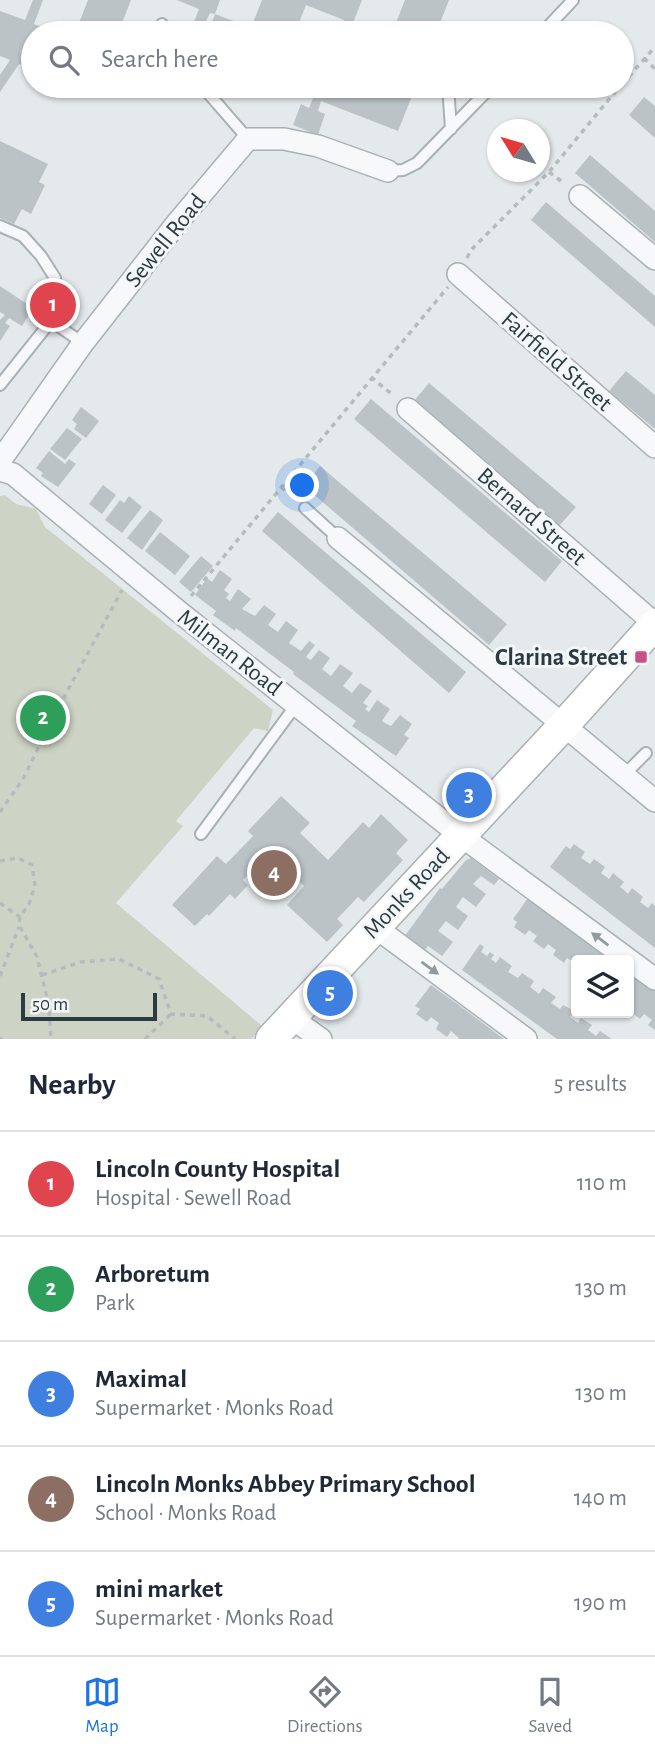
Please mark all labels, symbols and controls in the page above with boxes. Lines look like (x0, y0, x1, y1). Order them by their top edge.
search box (21, 21, 634, 98)
icon: search (45, 41, 83, 79)
text: Search here (101, 46, 219, 72)
north arrow (487, 119, 550, 182)
street label: Sewell Road (121, 189, 210, 292)
pin: 1 (30, 279, 76, 331)
street label: Fairfield Street (497, 308, 616, 416)
street label: Bernard Street (472, 463, 591, 570)
your location (285, 468, 319, 502)
street label: Milman Road (173, 605, 286, 701)
place label: Clarina Street (495, 646, 627, 670)
marker: Clarina Street (633, 649, 649, 665)
pin: 2 (20, 692, 66, 744)
pin: 3 (446, 769, 492, 821)
street label: Monks Road (359, 844, 454, 944)
pin: 4 (251, 847, 297, 899)
one-way arrow (591, 932, 609, 946)
map controls (571, 955, 634, 1018)
button: layers (571, 955, 634, 1018)
one-way arrow (420, 960, 438, 975)
pin: 5 (307, 967, 353, 1019)
scale bar (21, 990, 158, 1022)
text: 50 m (32, 995, 68, 1014)
text: Nearby (28, 1070, 116, 1100)
text: 5 results (554, 1073, 627, 1096)
text: Lincoln County Hospital (95, 1156, 340, 1182)
text: 1 (47, 1172, 55, 1195)
text: 110 m (577, 1172, 627, 1195)
text: Hospital · Sewell Road (95, 1187, 292, 1210)
text: Arboretum (95, 1261, 210, 1287)
text: 2 (46, 1277, 56, 1300)
text: 130 m (575, 1277, 627, 1300)
text: Park (95, 1292, 135, 1315)
text: Maximal (95, 1366, 187, 1392)
text: 3 (46, 1382, 56, 1405)
text: 130 m (575, 1382, 627, 1405)
text: Supermarket · Monks Road (95, 1397, 334, 1420)
text: Lincoln Monks Abbey Primary School (95, 1471, 475, 1497)
text: 4 (45, 1487, 57, 1510)
text: 140 m (574, 1487, 627, 1510)
text: School · Monks Road (95, 1502, 277, 1525)
text: mini market (95, 1576, 223, 1602)
text: 5 (46, 1592, 56, 1615)
text: 190 m (574, 1592, 627, 1615)
text: Supermarket · Monks Road (95, 1607, 334, 1630)
tab: Map (83, 1673, 121, 1738)
tab: Directions (287, 1673, 363, 1738)
tab: Saved (529, 1673, 572, 1738)

